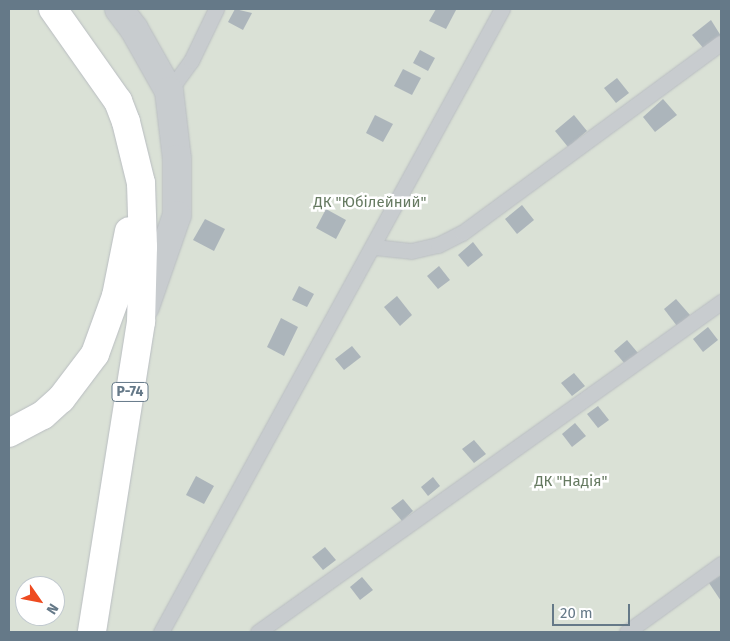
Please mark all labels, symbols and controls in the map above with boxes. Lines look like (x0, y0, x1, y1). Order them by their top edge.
park label: ДК "Юбілейний" (313, 194, 427, 212)
road number: Р-74 (111, 381, 149, 404)
park label: ДК "Надія" (534, 473, 608, 491)
north arrow (15, 576, 65, 626)
scale bar (555, 594, 632, 626)
text: N (43, 600, 62, 617)
text: 20 m (560, 604, 593, 622)

